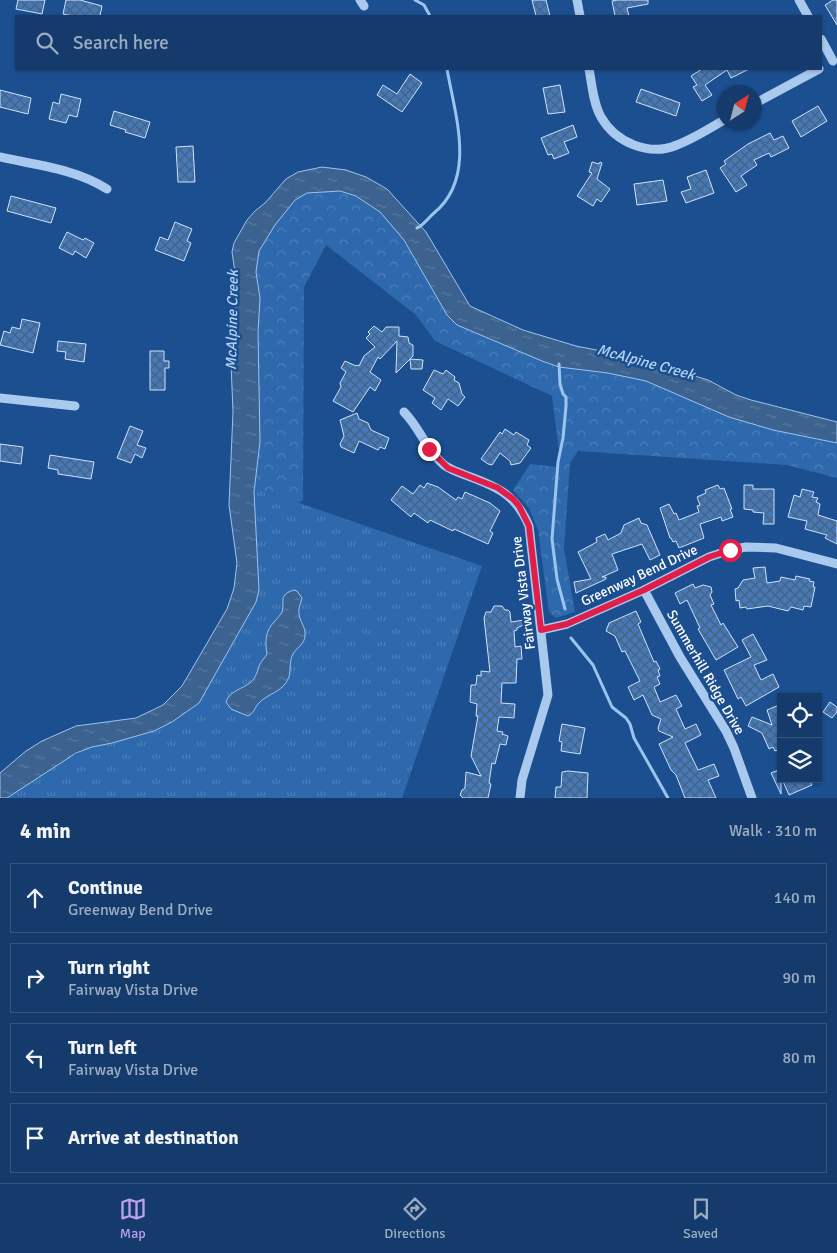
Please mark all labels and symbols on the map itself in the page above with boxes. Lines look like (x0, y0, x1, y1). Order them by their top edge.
north arrow (717, 85, 762, 130)
water label: McAlpine Creek (222, 268, 242, 370)
water label: McAlpine Creek (595, 340, 698, 384)
route end (418, 438, 441, 461)
street label: Fairway Vista Drive (508, 535, 539, 651)
route start (719, 539, 742, 562)
street label: Greenway Bend Drive (578, 541, 700, 610)
street label: Summerhill Ridge Drive (663, 607, 748, 738)

